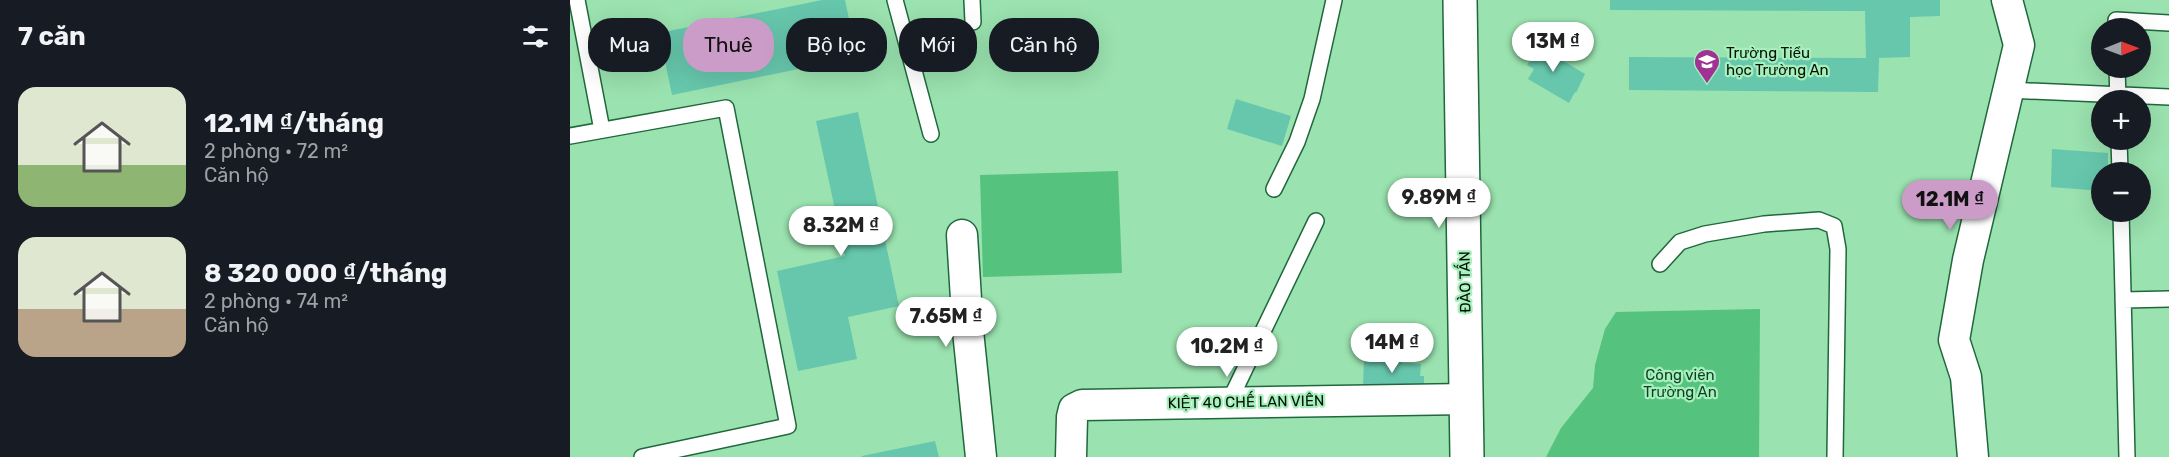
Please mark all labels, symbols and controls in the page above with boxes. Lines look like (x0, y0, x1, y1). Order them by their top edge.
chip: Mua (588, 18, 671, 72)
chip: Thuê (683, 18, 774, 72)
chip: Bộ lọc (786, 18, 887, 72)
chip: Mới (899, 18, 977, 72)
chip: Căn hộ (989, 18, 1099, 72)
north arrow (2091, 18, 2151, 78)
map controls (2091, 18, 2151, 222)
icon: filters (519, 20, 552, 53)
text: 7 căn (18, 21, 86, 52)
pin: 13M ₫ (1511, 22, 1595, 73)
text: 13M ₫ (1526, 29, 1580, 53)
place label: Trường Tiểu học Trường An (1726, 44, 1829, 79)
school or university icon: Trường Tiểu học Trường An (1692, 47, 1722, 85)
button: + (2091, 90, 2151, 150)
text: 12.1M ₫/tháng (204, 108, 384, 139)
icon: home (66, 111, 138, 183)
text: 2 phòng · 72 m² (204, 139, 348, 163)
button: − (2091, 162, 2151, 222)
text: Căn hộ (204, 163, 269, 187)
pin: 9.89M ₫ (1384, 178, 1494, 229)
pin: 12.1M ₫ (1895, 180, 2005, 231)
text: 9.89M ₫ (1402, 185, 1476, 209)
text: 12.1M ₫ (1916, 187, 1984, 211)
pin: 8.32M ₫ (786, 206, 896, 257)
text: 8.32M ₫ (803, 213, 879, 237)
street label: ĐÀO TẤN (1454, 251, 1475, 313)
text: 8 320 000 ₫/tháng (204, 258, 447, 289)
icon: home (66, 261, 138, 333)
text: 2 phòng · 74 m² (204, 289, 348, 313)
pin: 7.65M ₫ (891, 297, 1001, 348)
text: 7.65M ₫ (910, 304, 982, 328)
text: Căn hộ (204, 313, 269, 337)
pin: 14M ₫ (1350, 323, 1434, 374)
pin: 10.2M ₫ (1172, 327, 1282, 378)
text: 14M ₫ (1365, 330, 1419, 354)
text: 10.2M ₫ (1190, 334, 1264, 358)
park label: Công viên Trường An (1643, 366, 1717, 401)
street label: KIỆT 40 CHẾ LAN VIÊN (1167, 390, 1324, 412)

